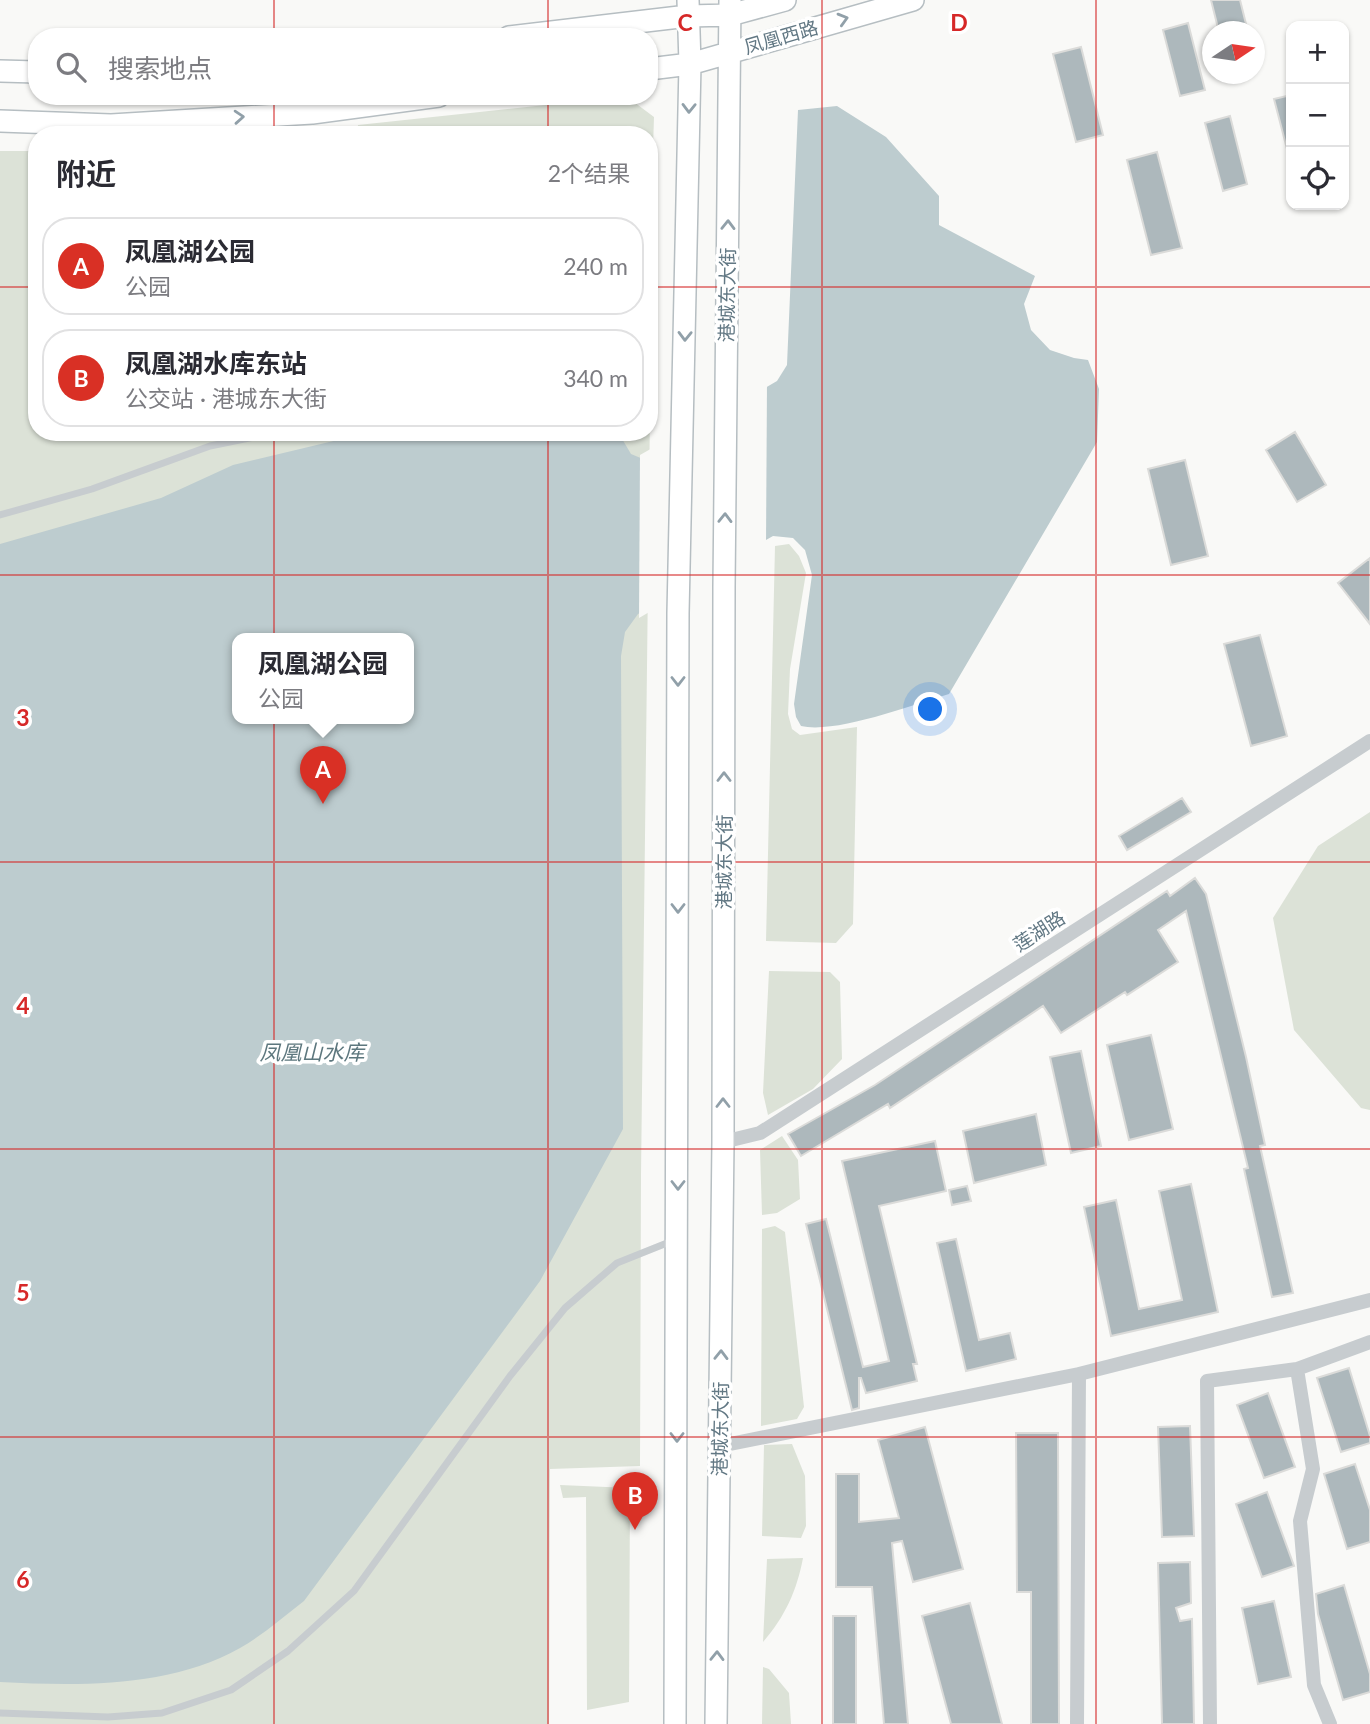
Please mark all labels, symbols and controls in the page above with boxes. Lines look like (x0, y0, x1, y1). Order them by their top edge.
text: C (677, 8, 693, 36)
text: D (950, 8, 968, 36)
one-way arrow (837, 13, 849, 28)
street label: 凤凰西路 (741, 15, 821, 58)
north arrow (1202, 21, 1265, 84)
map controls (1286, 21, 1349, 210)
button: + (1286, 21, 1349, 84)
search box (28, 28, 658, 105)
icon: search (52, 48, 90, 86)
text: 搜索地点 (108, 52, 212, 84)
button: − (1286, 84, 1349, 147)
one-way arrow (681, 104, 697, 114)
one-way arrow (234, 110, 245, 125)
button: locate (1286, 147, 1349, 210)
text: 附近 (56, 155, 116, 191)
text: 2个结果 (548, 159, 630, 187)
one-way arrow (720, 219, 736, 230)
text: 凤凰湖公园 (125, 235, 255, 267)
street label: 港城东大街 (714, 247, 739, 343)
text: A (73, 252, 89, 280)
text: 240 m (563, 252, 628, 280)
text: 公园 (125, 272, 171, 300)
one-way arrow (677, 331, 693, 341)
text: 凤凰湖水库东站 (125, 347, 307, 379)
text: B (73, 364, 89, 392)
text: 340 m (563, 364, 628, 392)
text: 公交站 · 港城东大街 (125, 384, 327, 412)
one-way arrow (717, 513, 732, 524)
popup (232, 633, 414, 724)
text: 凤凰湖公园 (258, 647, 388, 679)
one-way arrow (670, 676, 686, 687)
text: 公园 (258, 684, 304, 712)
your location (913, 692, 947, 726)
text: 3 (16, 703, 30, 731)
pin: A (300, 746, 346, 804)
one-way arrow (716, 772, 732, 782)
street label: 港城东大街 (712, 814, 735, 910)
one-way arrow (670, 904, 686, 914)
street label: 莲湖路 (1009, 905, 1069, 956)
text: 4 (16, 991, 30, 1019)
water label: 凤凰山水库 (260, 1039, 367, 1064)
one-way arrow (716, 1097, 731, 1108)
one-way arrow (670, 1180, 686, 1191)
text: 5 (16, 1278, 30, 1306)
one-way arrow (713, 1349, 729, 1360)
street label: 港城东大街 (707, 1381, 732, 1477)
one-way arrow (669, 1432, 685, 1443)
pin: B (612, 1472, 658, 1530)
text: 6 (16, 1565, 30, 1593)
one-way arrow (709, 1650, 725, 1661)

